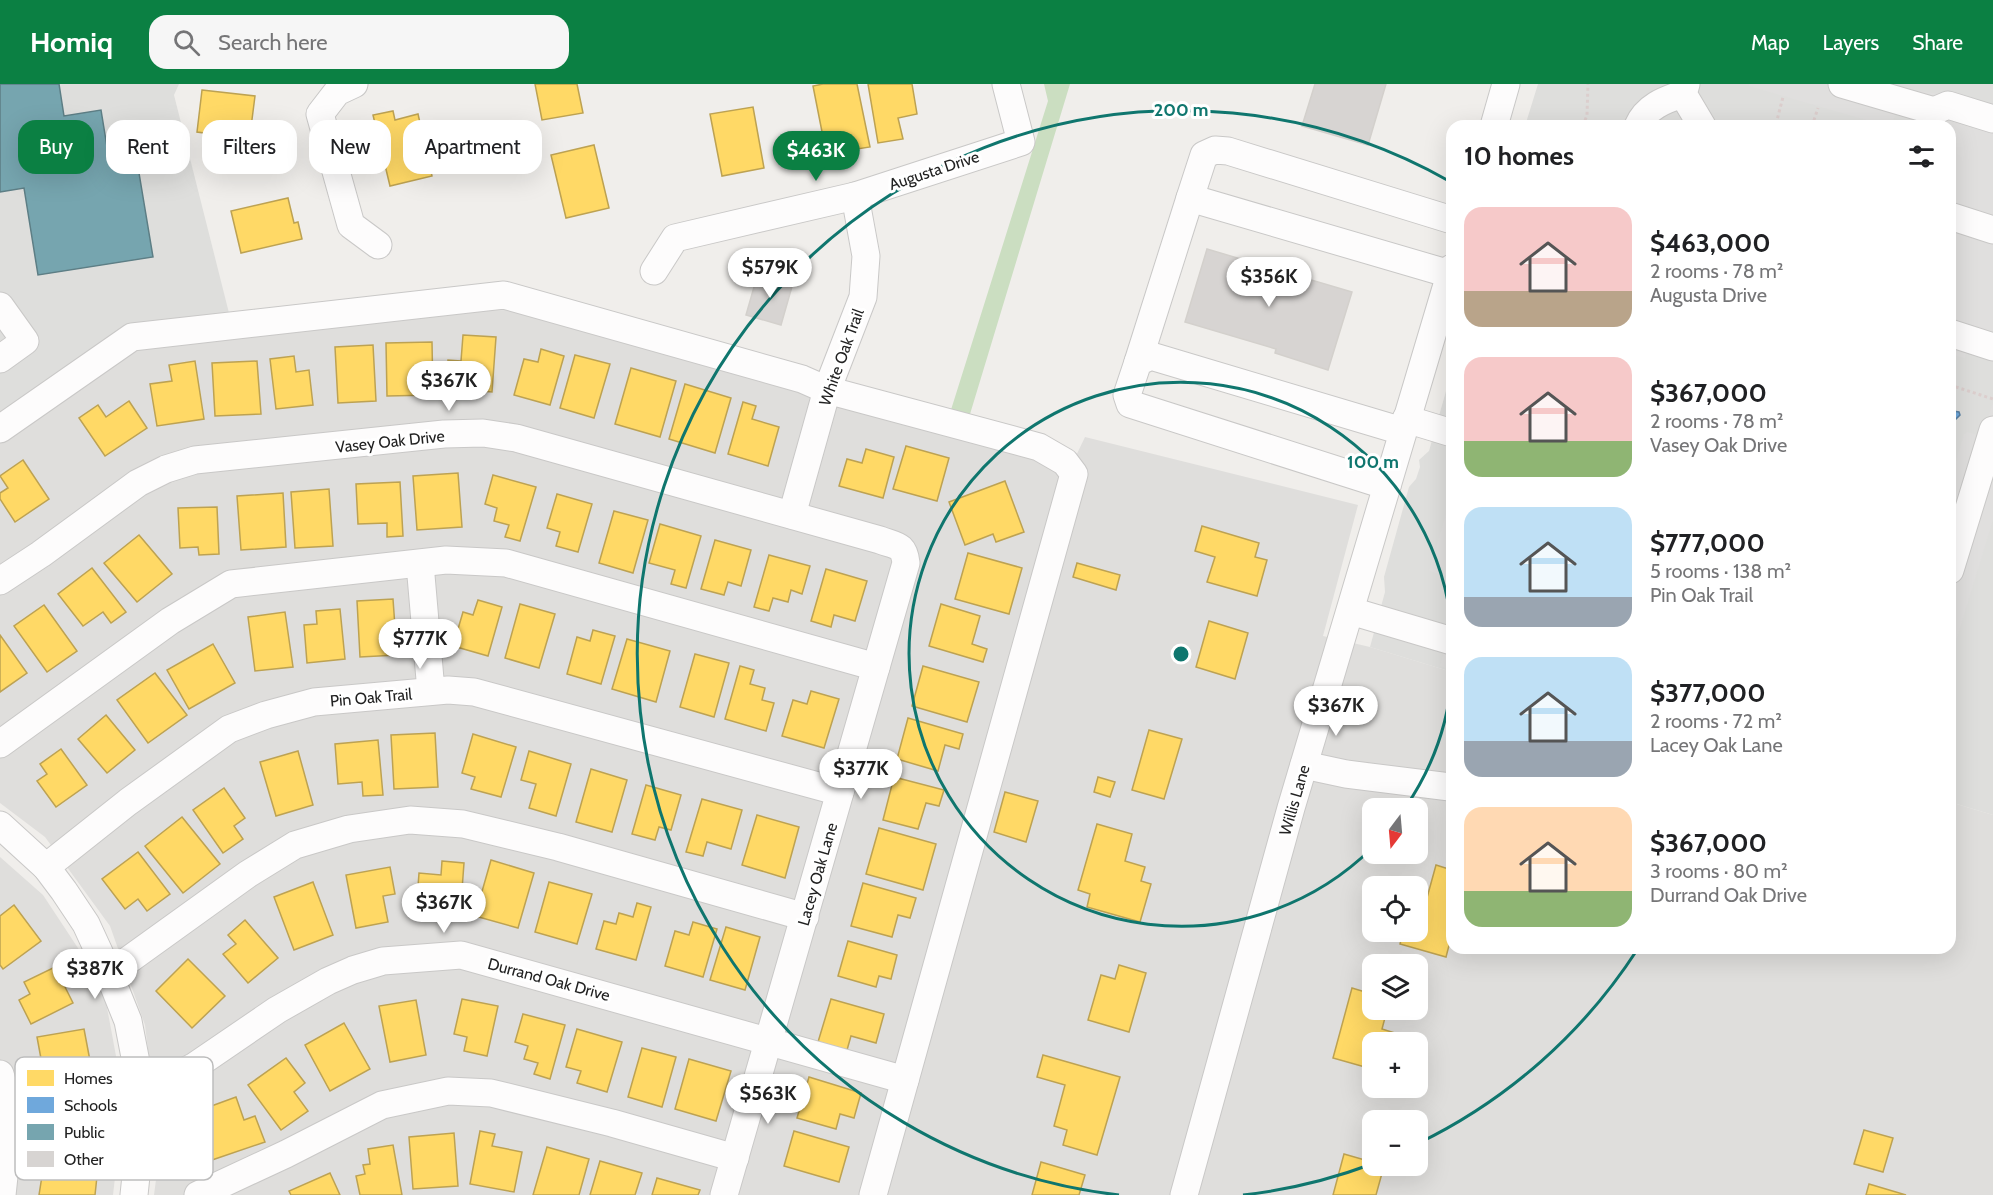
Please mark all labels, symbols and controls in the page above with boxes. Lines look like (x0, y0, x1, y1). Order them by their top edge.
search box (149, 15, 569, 69)
text: Homiq (30, 25, 113, 59)
icon: search (170, 26, 203, 59)
text: Search here (218, 29, 327, 56)
text: Map (1751, 30, 1790, 55)
text: Layers (1823, 30, 1879, 55)
text: Share (1912, 30, 1963, 55)
text: 200 m (1154, 99, 1208, 121)
chip: Buy (18, 120, 94, 174)
chip: Rent (106, 120, 190, 174)
chip: Filters (202, 120, 297, 174)
chip: New (309, 120, 391, 174)
chip: Apartment (403, 120, 542, 174)
pin: $463K (774, 131, 858, 182)
text: $463K (787, 138, 845, 162)
text: 10 homes (1464, 140, 1574, 172)
icon: filters (1905, 140, 1938, 173)
street label: Augusta Drive (887, 147, 982, 194)
text: $463,000 (1650, 227, 1771, 259)
icon: home (1512, 231, 1584, 303)
pin: $579K (728, 248, 812, 299)
text: $579K (742, 255, 798, 279)
pin: $356K (1227, 257, 1311, 308)
text: 2 rooms · 78 m² (1650, 259, 1783, 283)
text: $356K (1241, 264, 1297, 288)
text: Augusta Drive (1650, 283, 1767, 307)
street label: White Oak Trail (815, 306, 868, 408)
pin: $367K (407, 361, 491, 412)
text: $367K (421, 368, 477, 392)
text: $367,000 (1650, 377, 1767, 409)
icon: home (1512, 381, 1584, 453)
text: 2 rooms · 78 m² (1650, 409, 1783, 433)
street label: Vasey Oak Drive (334, 426, 446, 457)
text: Vasey Oak Drive (1650, 433, 1787, 457)
text: 100 m (1347, 451, 1399, 473)
text: $777,000 (1650, 527, 1765, 559)
icon: home (1512, 531, 1584, 603)
text: 5 rooms · 138 m² (1650, 559, 1791, 583)
text: Pin Oak Trail (1650, 583, 1753, 607)
pin: $777K (378, 619, 462, 670)
text: $777K (393, 626, 447, 650)
centre of rings (1171, 644, 1191, 664)
text: $377,000 (1650, 677, 1766, 709)
icon: home (1512, 681, 1584, 753)
street label: Pin Oak Trail (329, 684, 413, 711)
pin: $367K (1294, 686, 1378, 737)
text: $367K (1308, 693, 1364, 717)
text: 2 rooms · 72 m² (1650, 709, 1782, 733)
text: Lacey Oak Lane (1650, 733, 1783, 757)
pin: $377K (819, 749, 903, 800)
text: $377K (833, 756, 889, 780)
street label: Willis Lane (1275, 763, 1314, 838)
north arrow (1362, 798, 1428, 864)
map controls (1362, 798, 1428, 1176)
street label: Lacey Oak Lane (794, 821, 841, 928)
text: $367,000 (1650, 827, 1767, 859)
icon: home (1512, 831, 1584, 903)
text: 3 rooms · 80 m² (1650, 859, 1788, 883)
button: locate (1362, 876, 1428, 942)
pin: $367K (402, 883, 486, 934)
text: Durrand Oak Drive (1650, 883, 1807, 907)
text: $367K (416, 890, 472, 914)
pin: $387K (53, 949, 137, 1000)
street label: Durrand Oak Drive (486, 954, 612, 1005)
button: layers (1362, 954, 1428, 1020)
text: $387K (66, 956, 124, 980)
button: + (1362, 1032, 1428, 1098)
legend (15, 1057, 213, 1180)
text: Homes (64, 1069, 113, 1088)
pin: $563K (726, 1074, 810, 1125)
text: $563K (740, 1081, 796, 1105)
text: Schools (64, 1096, 118, 1115)
button: − (1362, 1110, 1428, 1176)
text: Public (64, 1123, 105, 1142)
text: Other (64, 1150, 105, 1169)

